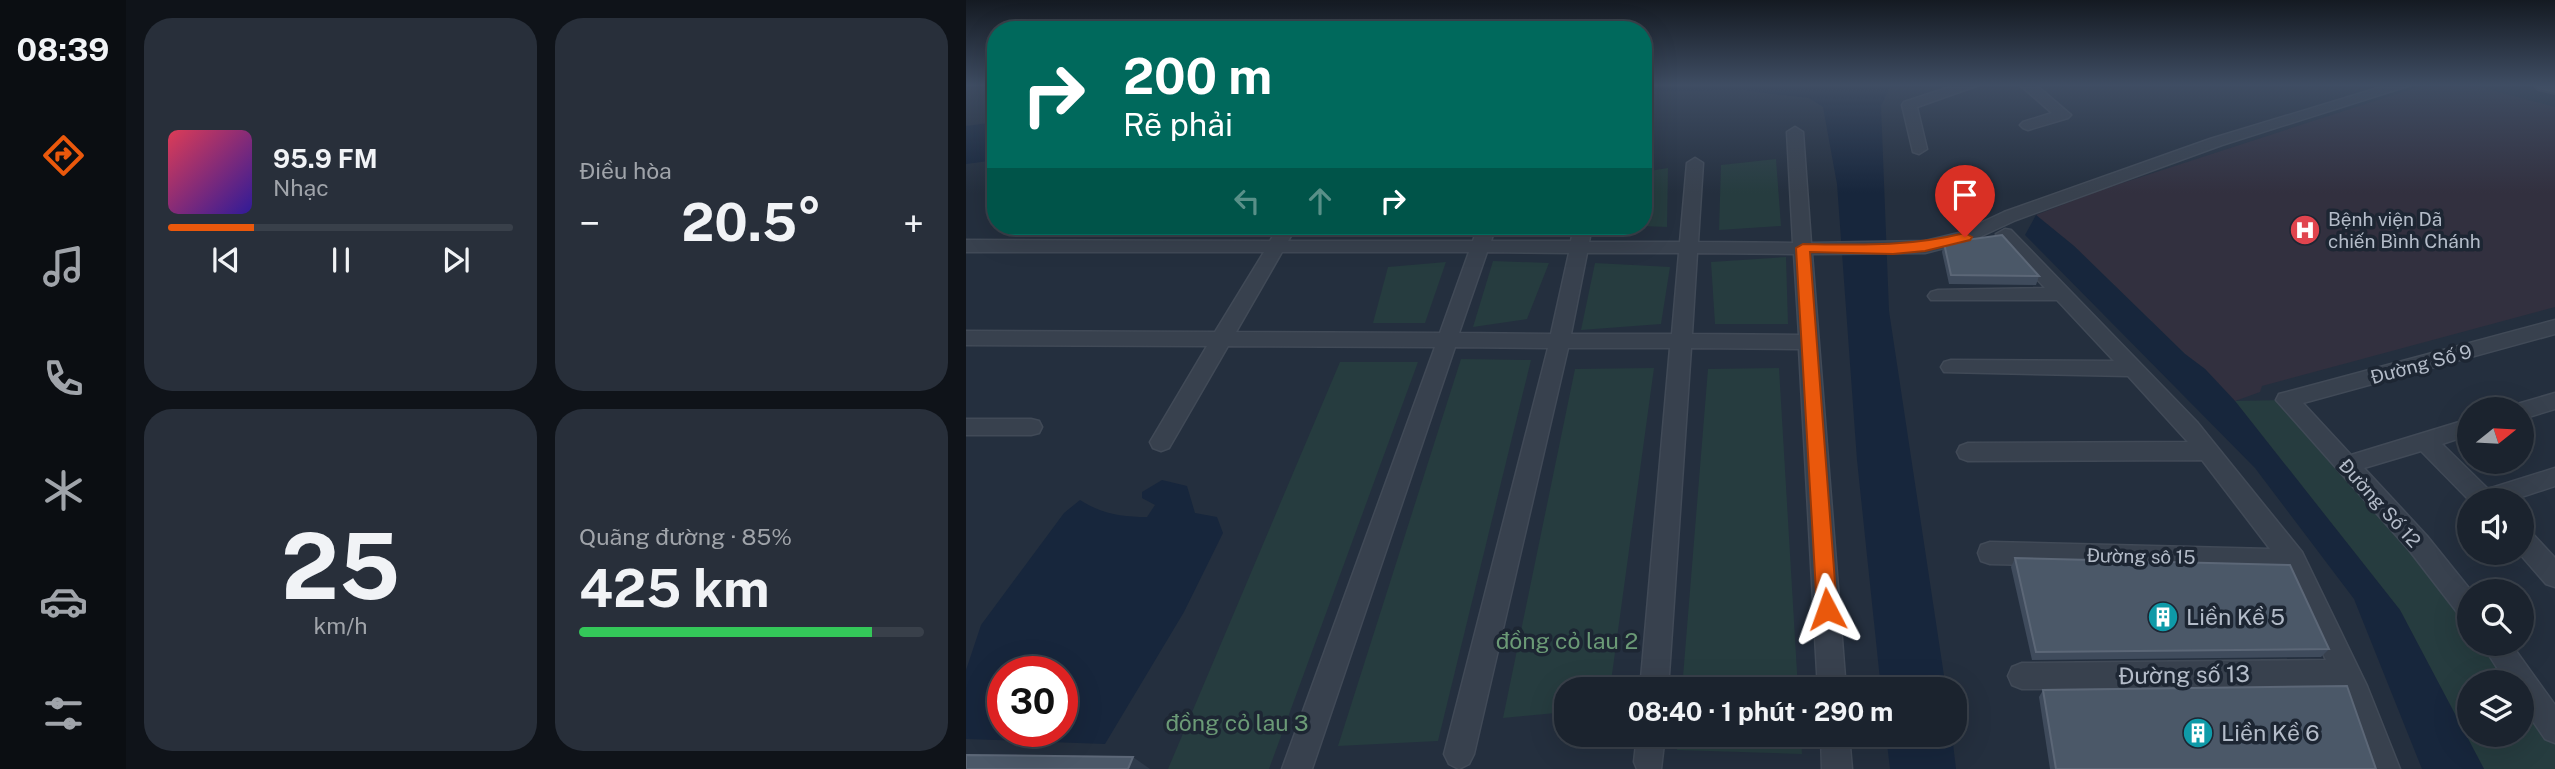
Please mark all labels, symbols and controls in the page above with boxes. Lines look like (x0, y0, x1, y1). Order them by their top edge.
text: 08:39 (17, 31, 109, 68)
text: 200 m (1123, 47, 1272, 105)
icon: right (1008, 49, 1099, 140)
text: Rẽ phải (1123, 106, 1233, 143)
icon: directions (39, 131, 88, 180)
text: 95.9 FM (273, 143, 378, 174)
text: Điều hòa (579, 157, 672, 184)
pin (1935, 165, 1995, 237)
text: Nhạc (273, 174, 329, 201)
icon: arrive (1946, 176, 1984, 214)
icon: left (1228, 182, 1266, 220)
icon: ahead (1301, 182, 1339, 220)
icon: right (1374, 182, 1412, 220)
text: 20.5° (681, 192, 822, 253)
text: − (579, 201, 600, 246)
text: + (903, 201, 924, 246)
place label: Bệnh viện Dã chiến Bình Chánh (2328, 208, 2481, 252)
hospital icon: Bệnh viện Dã chiến Bình Chánh (2288, 213, 2322, 247)
icon: previous (207, 241, 245, 279)
icon: pause (322, 241, 360, 279)
icon: next (437, 241, 475, 279)
icon: music (39, 242, 88, 291)
street label: Đường Số 9 (2368, 340, 2474, 388)
icon: phone (39, 354, 88, 403)
north arrow (2457, 397, 2534, 474)
map controls (2457, 397, 2534, 747)
street label: Đường Số 12 (2335, 454, 2425, 552)
icon: climate (39, 466, 88, 515)
button: sound (2457, 488, 2534, 565)
text: 25 (281, 513, 400, 619)
text: Quãng đường · 85% (579, 523, 792, 550)
street label: Đường sô 15 (2086, 544, 2196, 568)
text: 425 km (579, 558, 770, 619)
position arrow (1790, 572, 1864, 646)
icon: car (39, 577, 88, 626)
button: search (2457, 579, 2534, 656)
building icon: Liền Kề 5 (2146, 600, 2180, 634)
place label: Liền Kề 5 (2186, 603, 2285, 630)
text: km/h (313, 612, 368, 639)
park label: đồng cỏ lau 2 (1496, 627, 1638, 654)
speed limit sign: 30 (987, 656, 1078, 747)
street label: Đường số 13 (2118, 660, 2250, 689)
button: layers (2457, 670, 2534, 747)
icon: filters (39, 689, 88, 738)
text: 08:40 · 1 phút · 290 m (1628, 696, 1893, 727)
park label: đồng cỏ lau 3 (1165, 709, 1309, 736)
building icon: Liền Kề 6 (2181, 716, 2215, 750)
place label: Liền Kề 6 (2221, 719, 2320, 746)

